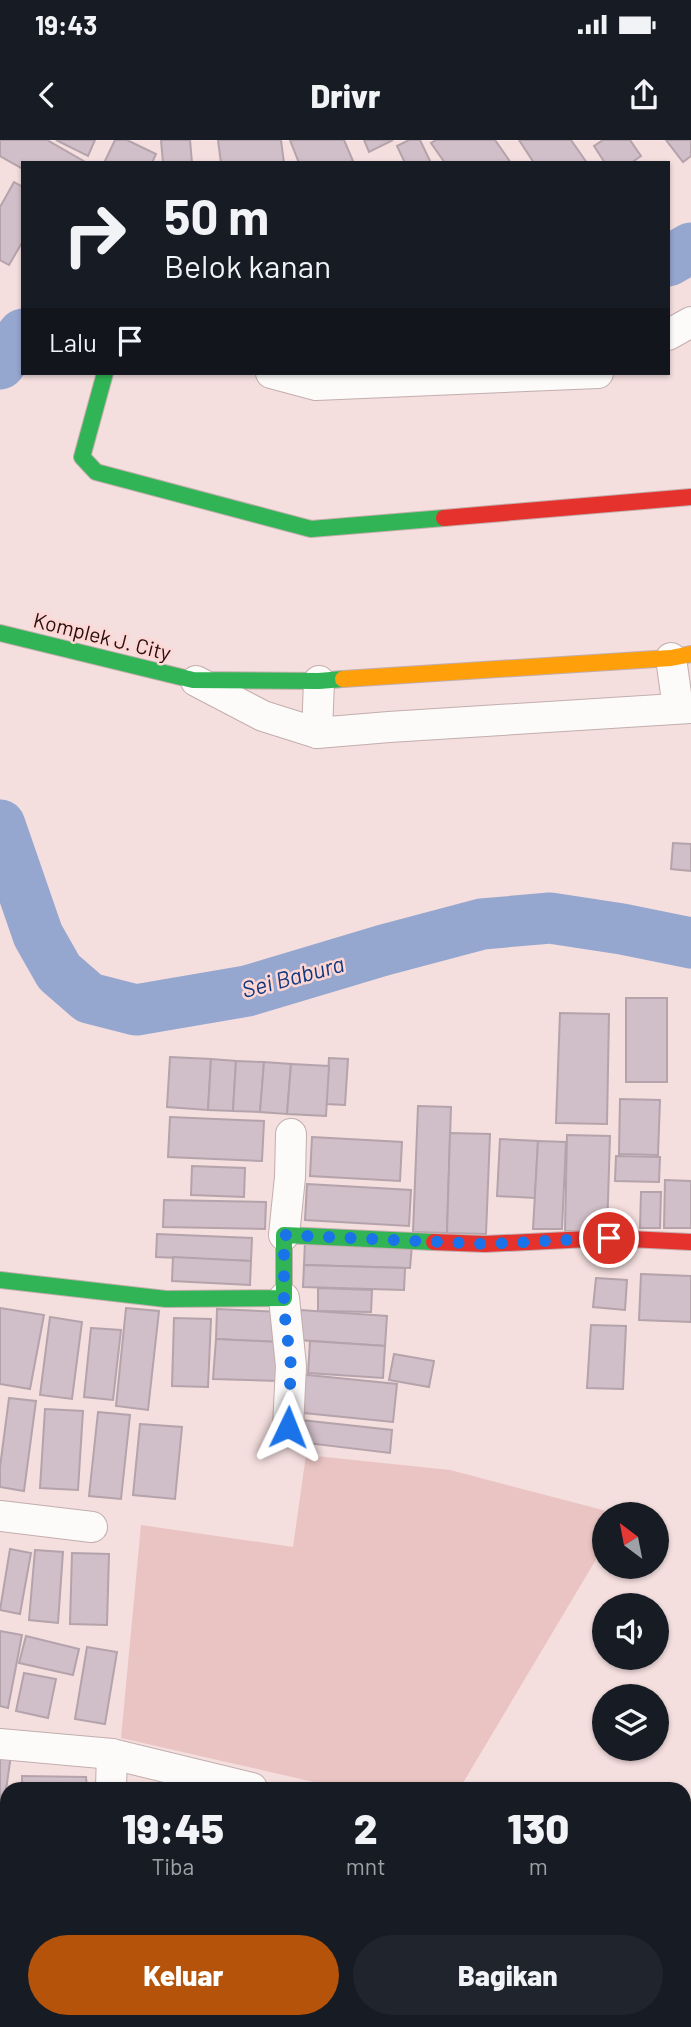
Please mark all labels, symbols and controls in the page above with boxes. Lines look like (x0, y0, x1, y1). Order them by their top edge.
text: 19:43 (35, 9, 97, 40)
icon: back (28, 76, 66, 114)
text: Drivr (310, 76, 381, 114)
icon: share (625, 76, 663, 114)
text: 50 m (164, 186, 269, 245)
icon: right (49, 189, 140, 280)
text: Belok kanan (164, 246, 331, 284)
icon: arrive (111, 322, 149, 360)
text: Lalu (49, 326, 97, 357)
street label: Komplek J. City (31, 606, 174, 665)
water label: Sei Babura (238, 949, 347, 1003)
pin (579, 1208, 639, 1268)
icon: arrive (590, 1219, 628, 1257)
position arrow (251, 1390, 325, 1464)
north arrow (592, 1502, 668, 1578)
map controls (592, 1502, 669, 1761)
button: sound (592, 1593, 669, 1670)
button: layers (592, 1684, 669, 1761)
text: 19:45 (122, 1802, 224, 1852)
text: 2 (354, 1802, 378, 1852)
text: 130 (507, 1802, 569, 1852)
text: Tiba (151, 1852, 194, 1880)
text: mnt (346, 1852, 386, 1880)
text: m (529, 1852, 548, 1880)
button: Keluar (28, 1935, 339, 2015)
button: Bagikan (353, 1935, 663, 2015)

